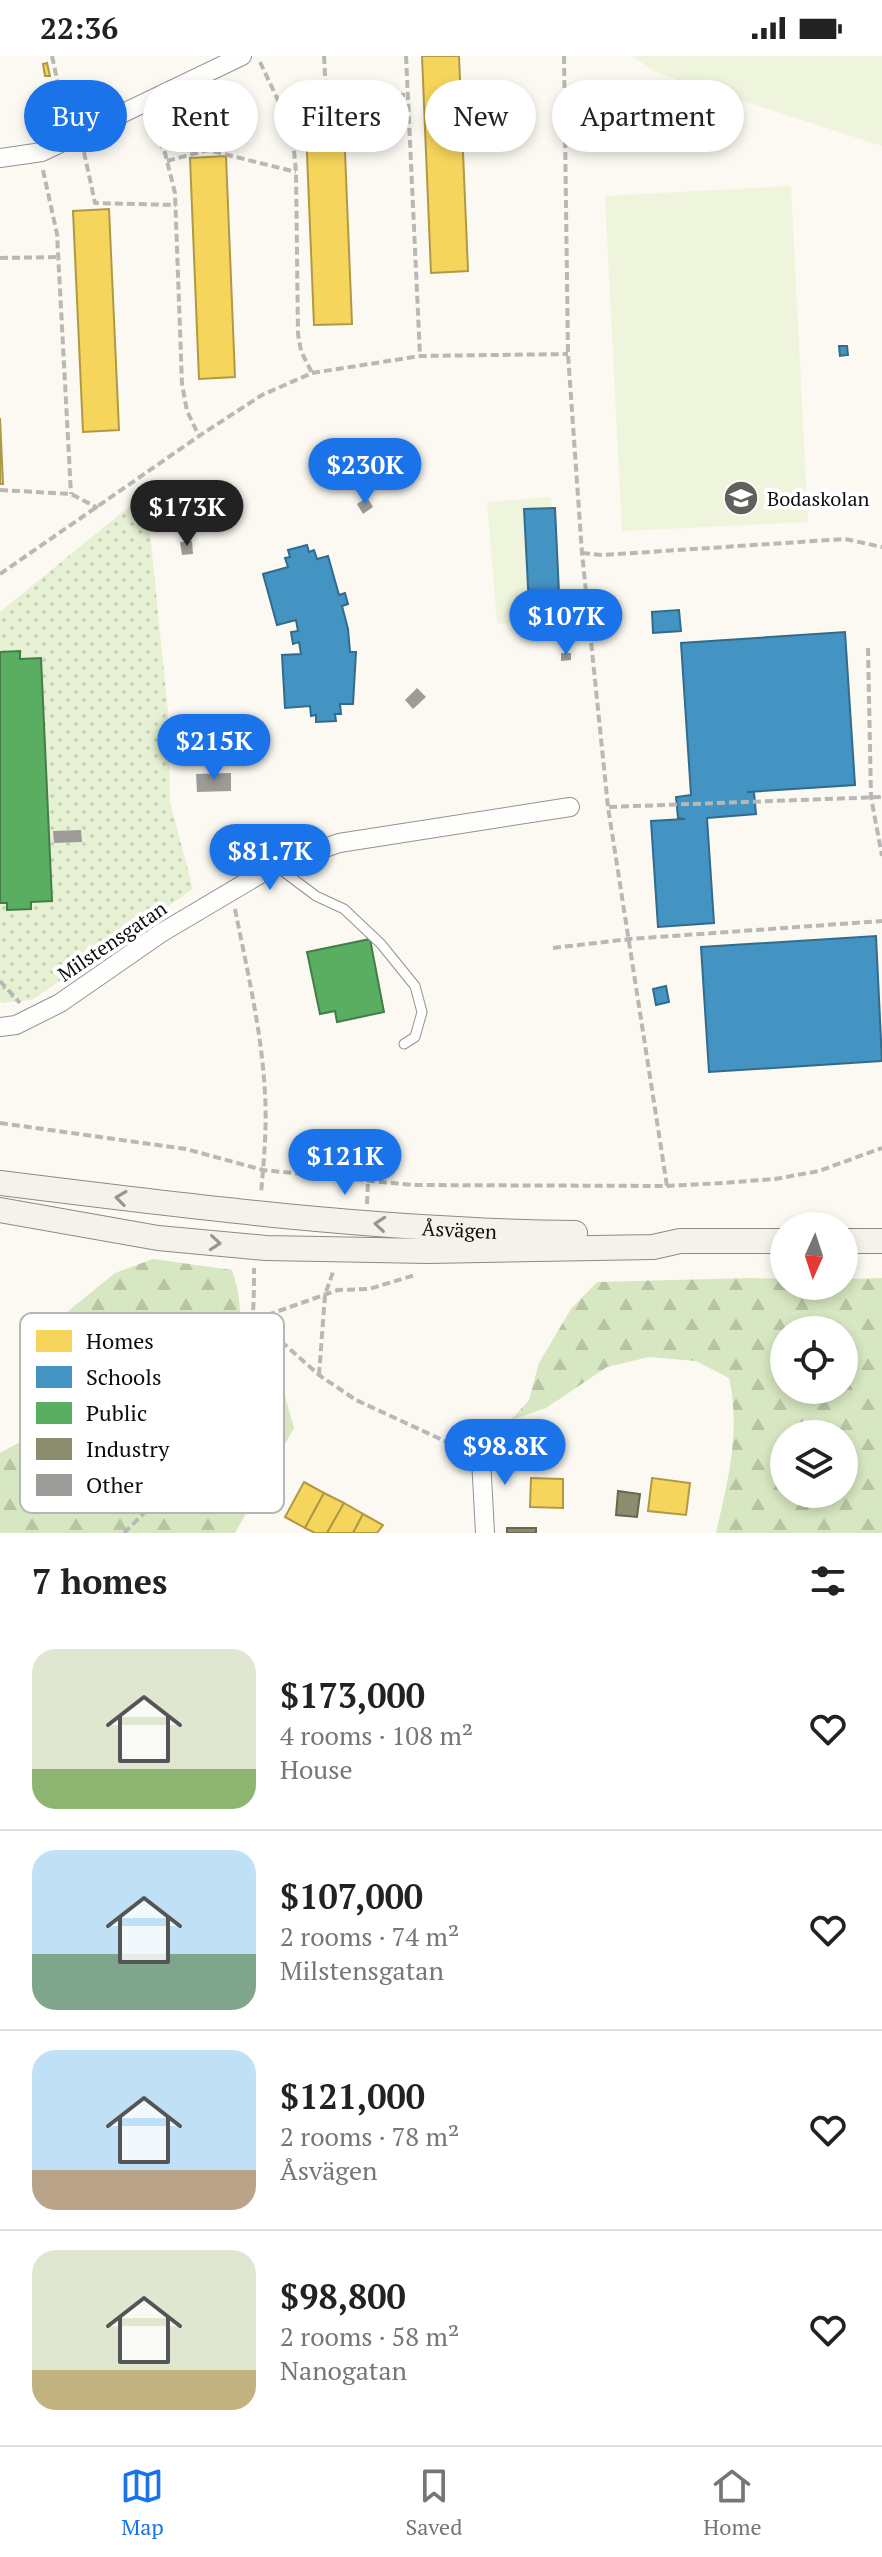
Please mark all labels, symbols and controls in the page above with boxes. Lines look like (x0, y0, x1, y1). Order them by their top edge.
text: 22:36 (40, 8, 118, 48)
chip: Buy (24, 80, 127, 152)
chip: Rent (143, 80, 258, 152)
chip: Filters (274, 80, 409, 152)
chip: New (425, 80, 536, 152)
chip: Apartment (552, 80, 744, 152)
pin: $230K (309, 438, 421, 506)
text: $230K (326, 447, 404, 481)
school or university icon: Bodaskolan (722, 479, 760, 517)
pin: $173K (131, 480, 243, 548)
place label: Bodaskolan (767, 485, 869, 512)
text: $173K (148, 489, 226, 523)
pin: $107K (510, 589, 622, 657)
text: $107K (527, 598, 605, 632)
pin: $215K (158, 714, 270, 782)
text: $215K (175, 723, 253, 757)
pin: $81.7K (205, 824, 335, 892)
text: $81.7K (228, 833, 312, 867)
street label: Milstensgatan (52, 894, 172, 987)
pin: $121K (289, 1129, 401, 1197)
text: $121K (306, 1138, 384, 1172)
one-way arrow (114, 1189, 127, 1206)
north arrow (770, 1212, 858, 1300)
map controls (770, 1212, 858, 1508)
street label: Åsvägen (421, 1214, 498, 1245)
one-way arrow (373, 1216, 386, 1233)
one-way arrow (209, 1235, 222, 1252)
legend (20, 1313, 284, 1513)
button: locate (770, 1316, 858, 1404)
text: Homes (86, 1326, 154, 1355)
text: Schools (86, 1362, 161, 1391)
text: Public (86, 1398, 147, 1427)
pin: $98.8K (440, 1419, 570, 1487)
button: layers (770, 1420, 858, 1508)
text: $98.8K (463, 1428, 547, 1462)
text: Industry (86, 1434, 170, 1463)
text: Other (86, 1470, 143, 1499)
text: 7 homes (32, 1559, 167, 1604)
icon: filters (806, 1559, 850, 1603)
text: $173,000 (280, 1673, 425, 1718)
icon: home (96, 1681, 192, 1777)
icon: heart (806, 1707, 850, 1751)
text: 4 rooms · 108 m² (280, 1718, 473, 1752)
text: House (280, 1752, 353, 1786)
text: $107,000 (280, 1874, 423, 1919)
icon: home (96, 1882, 192, 1978)
icon: heart (806, 1908, 850, 1952)
text: 2 rooms · 74 m² (280, 1919, 459, 1953)
text: Milstensgatan (280, 1953, 444, 1987)
text: $121,000 (280, 2074, 425, 2119)
icon: home (96, 2082, 192, 2178)
icon: heart (806, 2108, 850, 2152)
text: 2 rooms · 78 m² (280, 2119, 459, 2153)
text: Åsvägen (280, 2153, 378, 2187)
text: $98,800 (280, 2274, 406, 2319)
icon: home (96, 2282, 192, 2378)
icon: heart (806, 2308, 850, 2352)
text: 2 rooms · 58 m² (280, 2319, 459, 2353)
text: Nanogatan (280, 2353, 407, 2387)
tab: Map (120, 2464, 164, 2541)
tab: Saved (405, 2464, 462, 2541)
tab: Home (703, 2464, 762, 2541)

